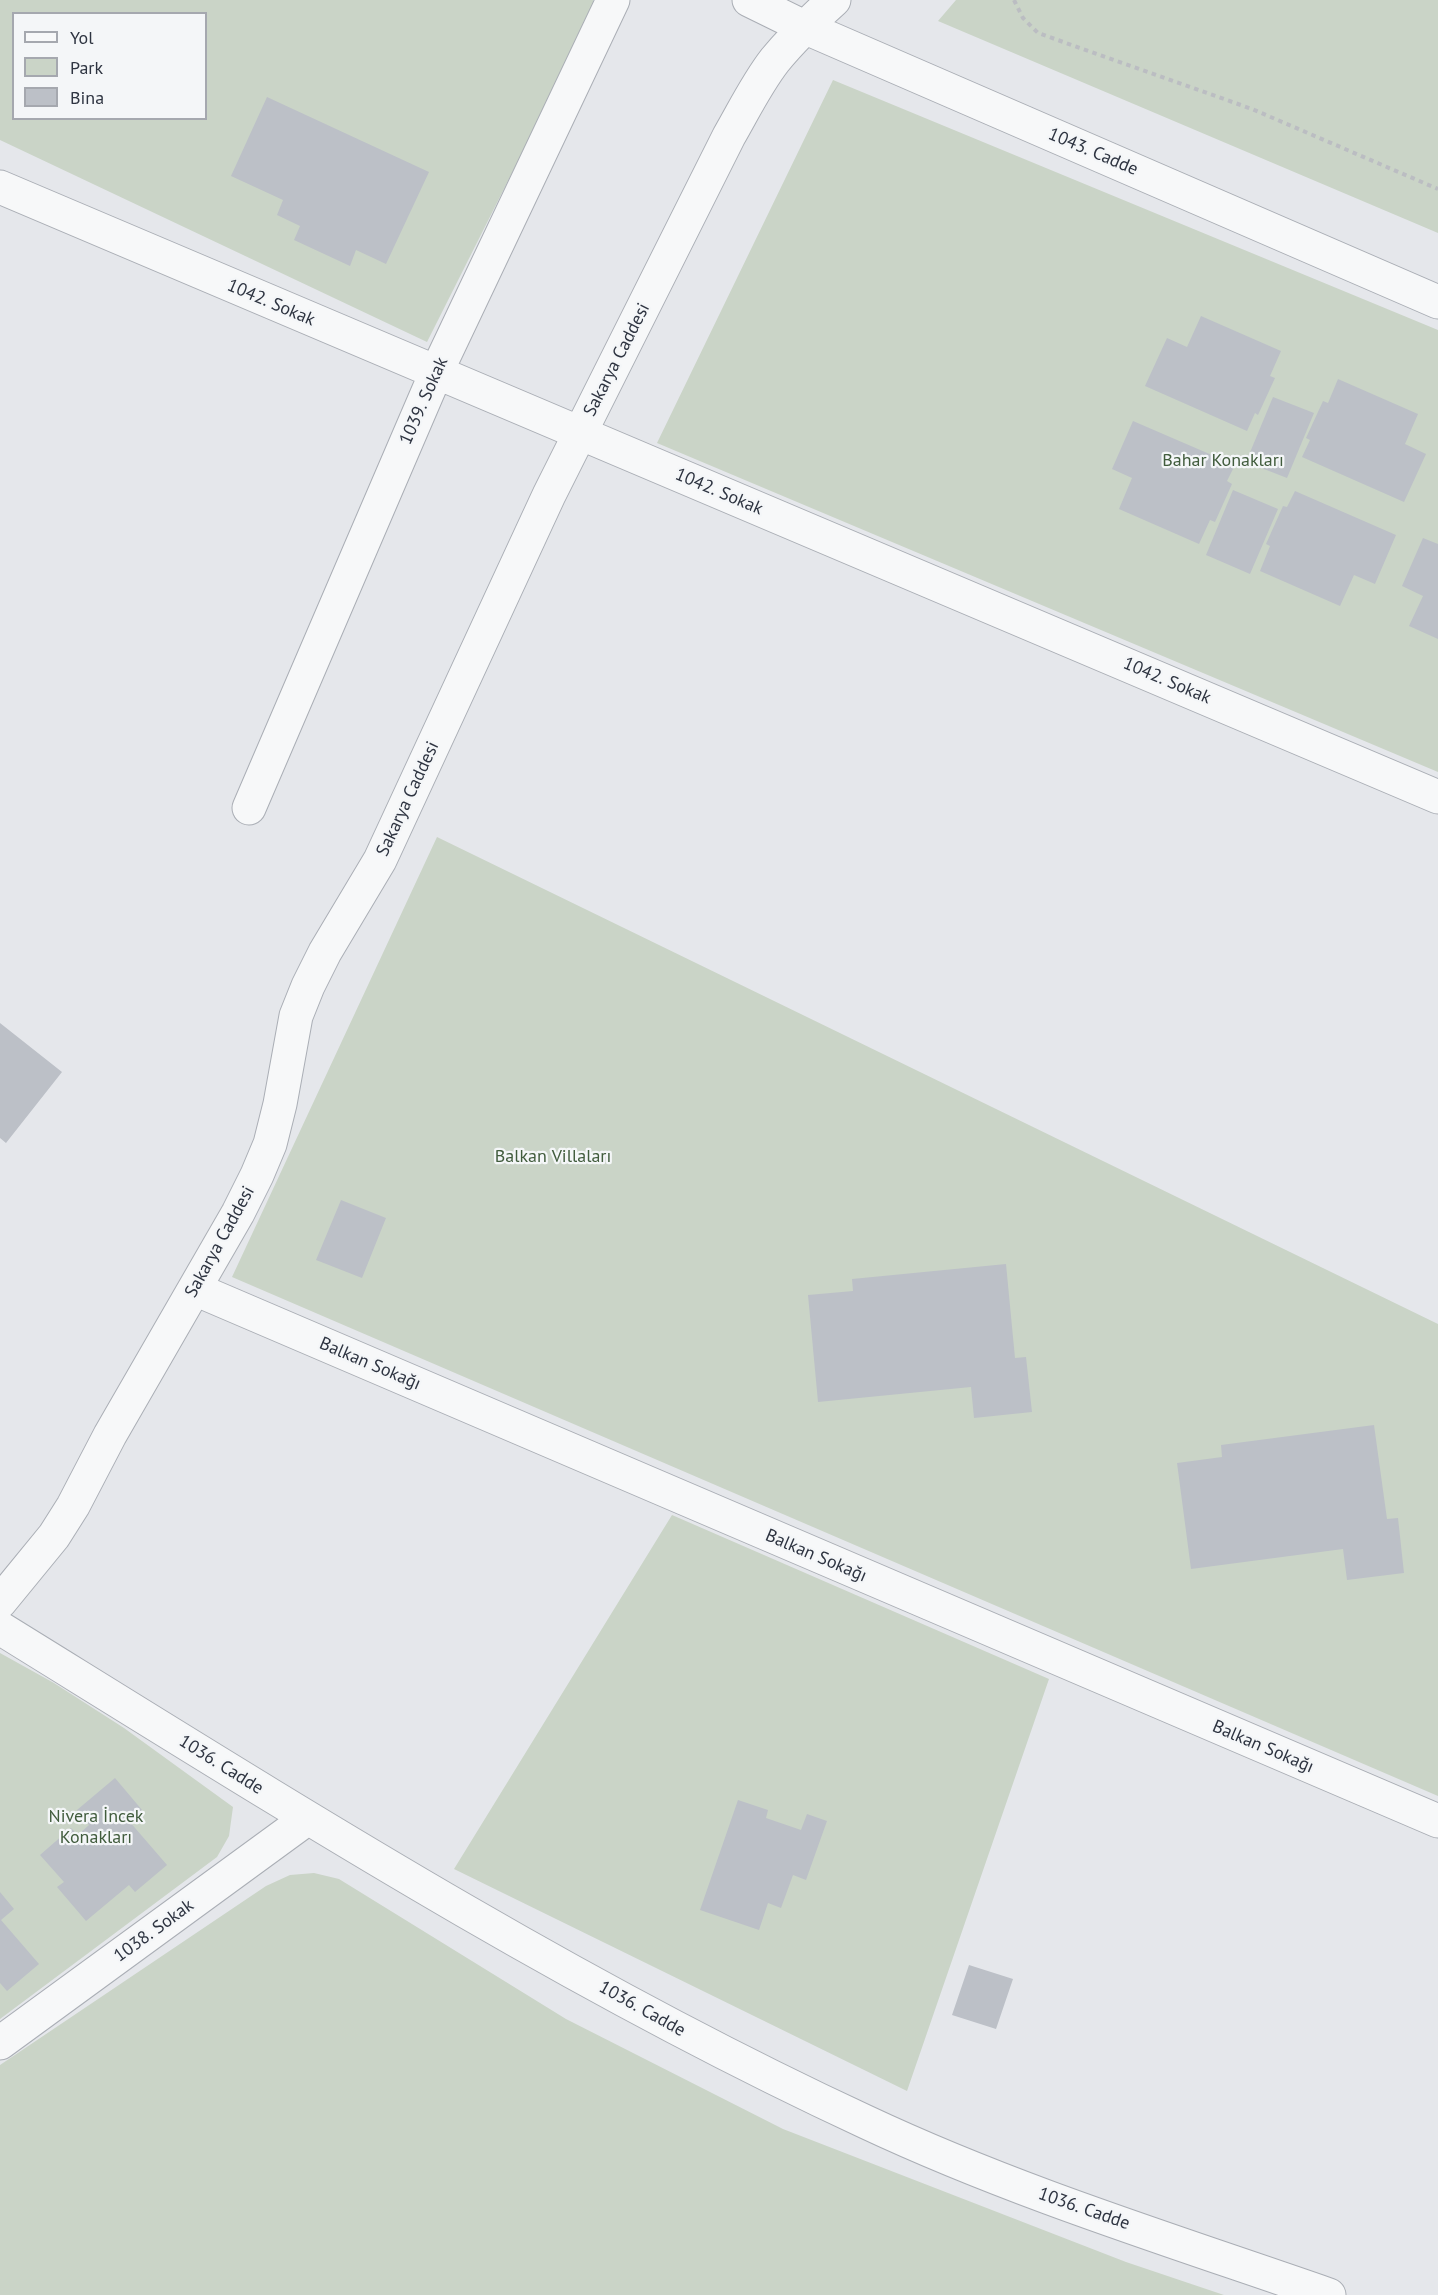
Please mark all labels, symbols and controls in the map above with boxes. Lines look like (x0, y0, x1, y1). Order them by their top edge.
legend (12, 12, 207, 120)
text: Yol (70, 26, 93, 49)
text: Park (70, 56, 103, 79)
text: Bina (70, 86, 104, 109)
street label: 1043. Cadde (1045, 123, 1141, 181)
street label: 1042. Sokak (224, 275, 318, 331)
street label: Sakarya Caddesi (579, 300, 655, 420)
street label: 1039. Sokak (395, 354, 453, 448)
park label: Bahar Konakları (1162, 450, 1284, 472)
street label: 1042. Sokak (672, 464, 766, 520)
street label: 1042. Sokak (1120, 653, 1214, 709)
street label: Sakarya Caddesi (372, 738, 444, 860)
park label: Balkan Villaları (495, 1146, 611, 1168)
street label: Sakarya Caddesi (180, 1182, 260, 1302)
street label: Balkan Sokağı (316, 1333, 424, 1395)
street label: Balkan Sokağı (762, 1525, 870, 1587)
street label: Balkan Sokağı (1209, 1716, 1317, 1778)
street label: 1036. Cadde (175, 1731, 267, 1799)
park label: Nivera İncek Konakları (49, 1806, 143, 1848)
street label: 1038. Sokak (110, 1895, 198, 1967)
street label: 1036. Cadde (595, 1976, 689, 2042)
street label: 1036. Cadde (1035, 2183, 1133, 2235)

